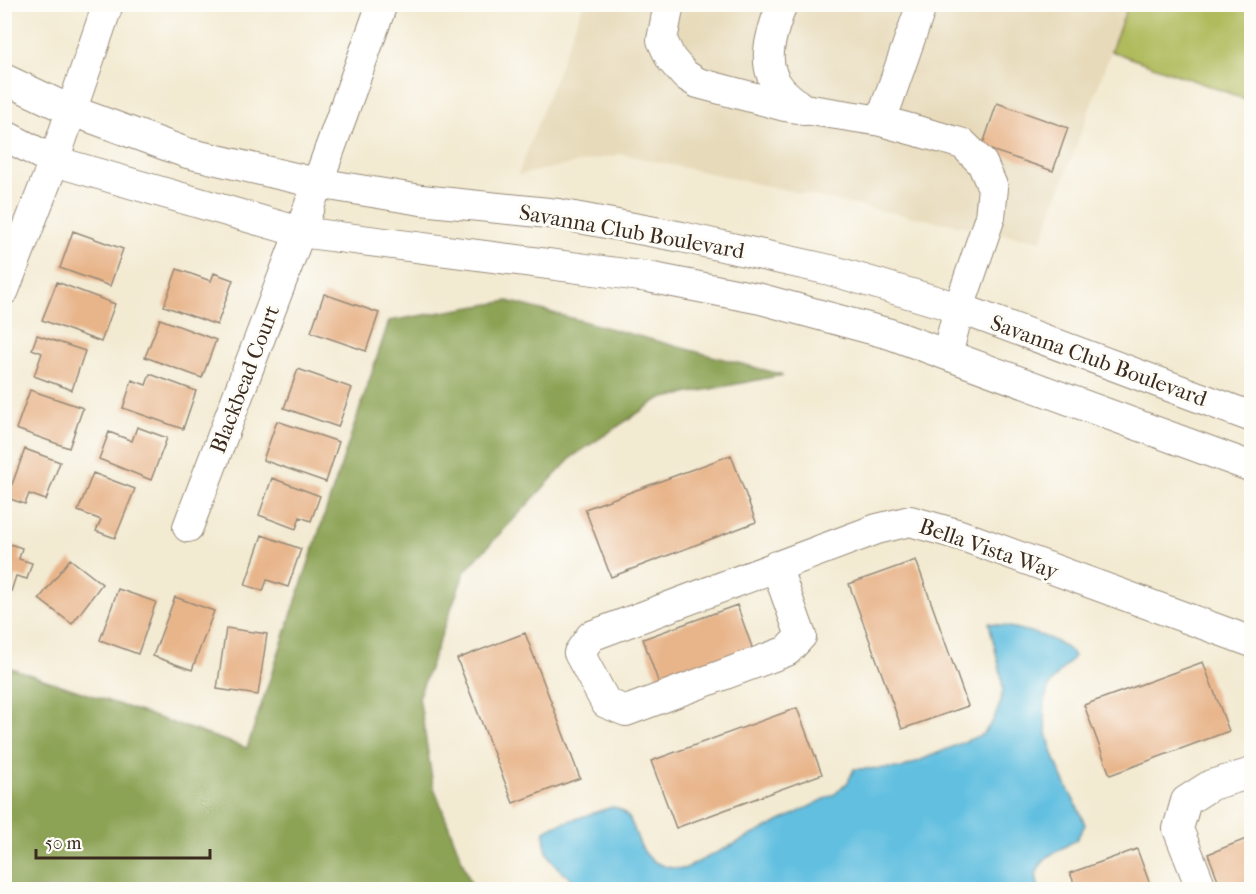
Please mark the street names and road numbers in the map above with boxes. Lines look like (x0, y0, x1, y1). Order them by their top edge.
street label: Savanna Club Boulevard (517, 199, 747, 265)
street label: Blackbead Court (205, 302, 285, 457)
street label: Savanna Club Boulevard (987, 310, 1211, 413)
street label: Bella Vista Way (916, 513, 1063, 585)

